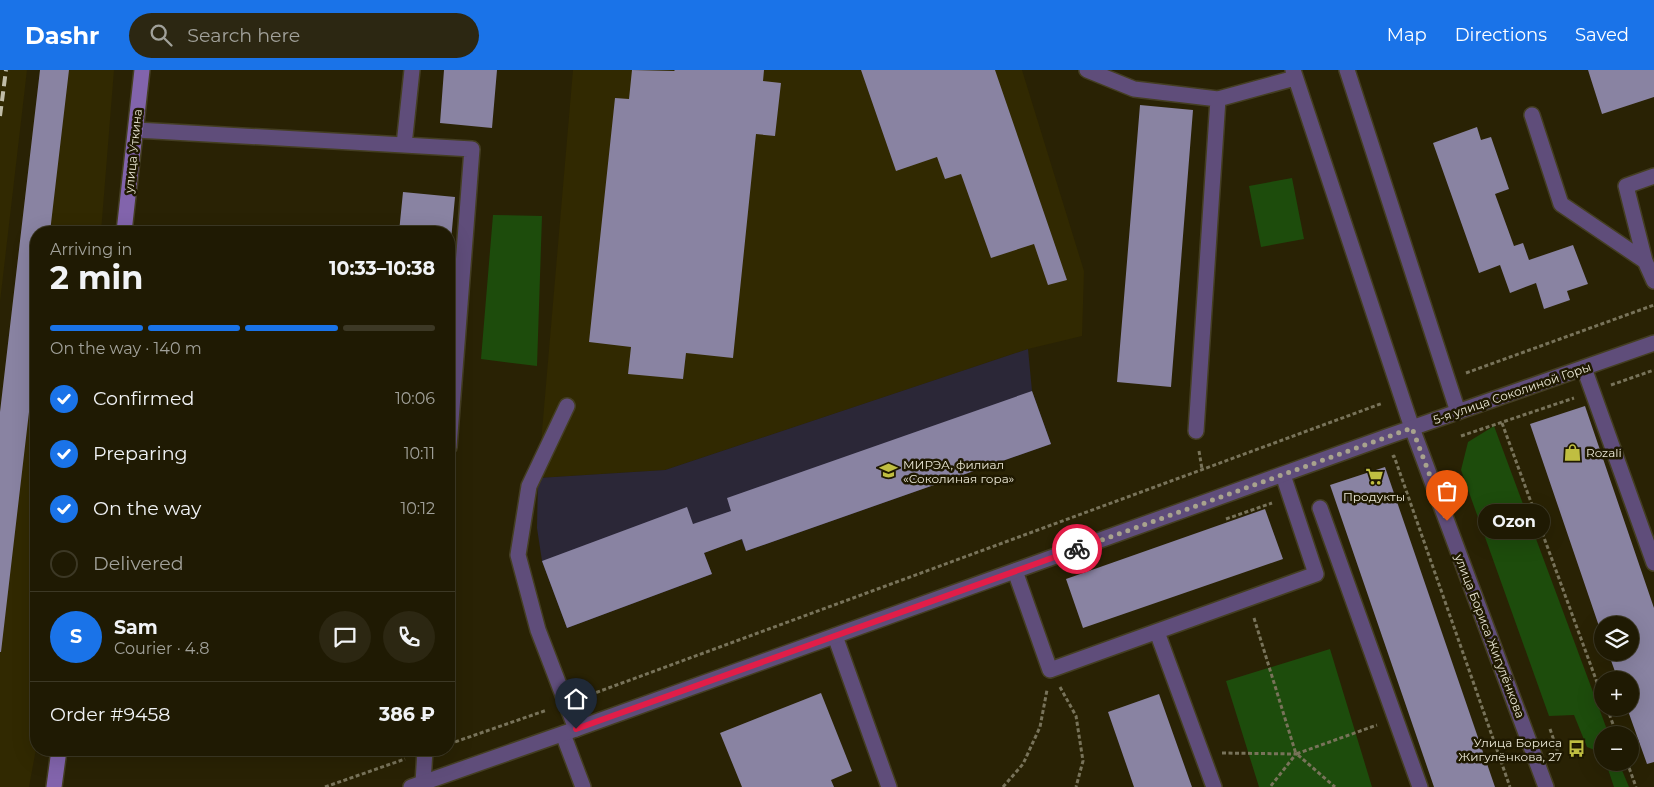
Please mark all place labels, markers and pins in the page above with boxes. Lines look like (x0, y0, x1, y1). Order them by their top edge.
shop icon: Rozali (1562, 442, 1582, 462)
place label: Rozali (1586, 445, 1622, 460)
place label: МИРЭА, филиал «Соколиная гора» (903, 457, 1015, 486)
school or university icon: МИРЭА, филиал «Соколиная гора» (879, 461, 899, 481)
supermarket icon: Продукты (1364, 467, 1384, 487)
pin (1426, 470, 1468, 521)
place label: Продукты (1343, 489, 1405, 504)
callout: Ozon (1477, 504, 1550, 538)
pin (555, 678, 597, 729)
place label: Улица Бориса Жигулёнкова, 27 (1458, 735, 1562, 764)
bus stop icon: Улица Бориса Жигулёнкова, 27 (1566, 739, 1586, 759)

